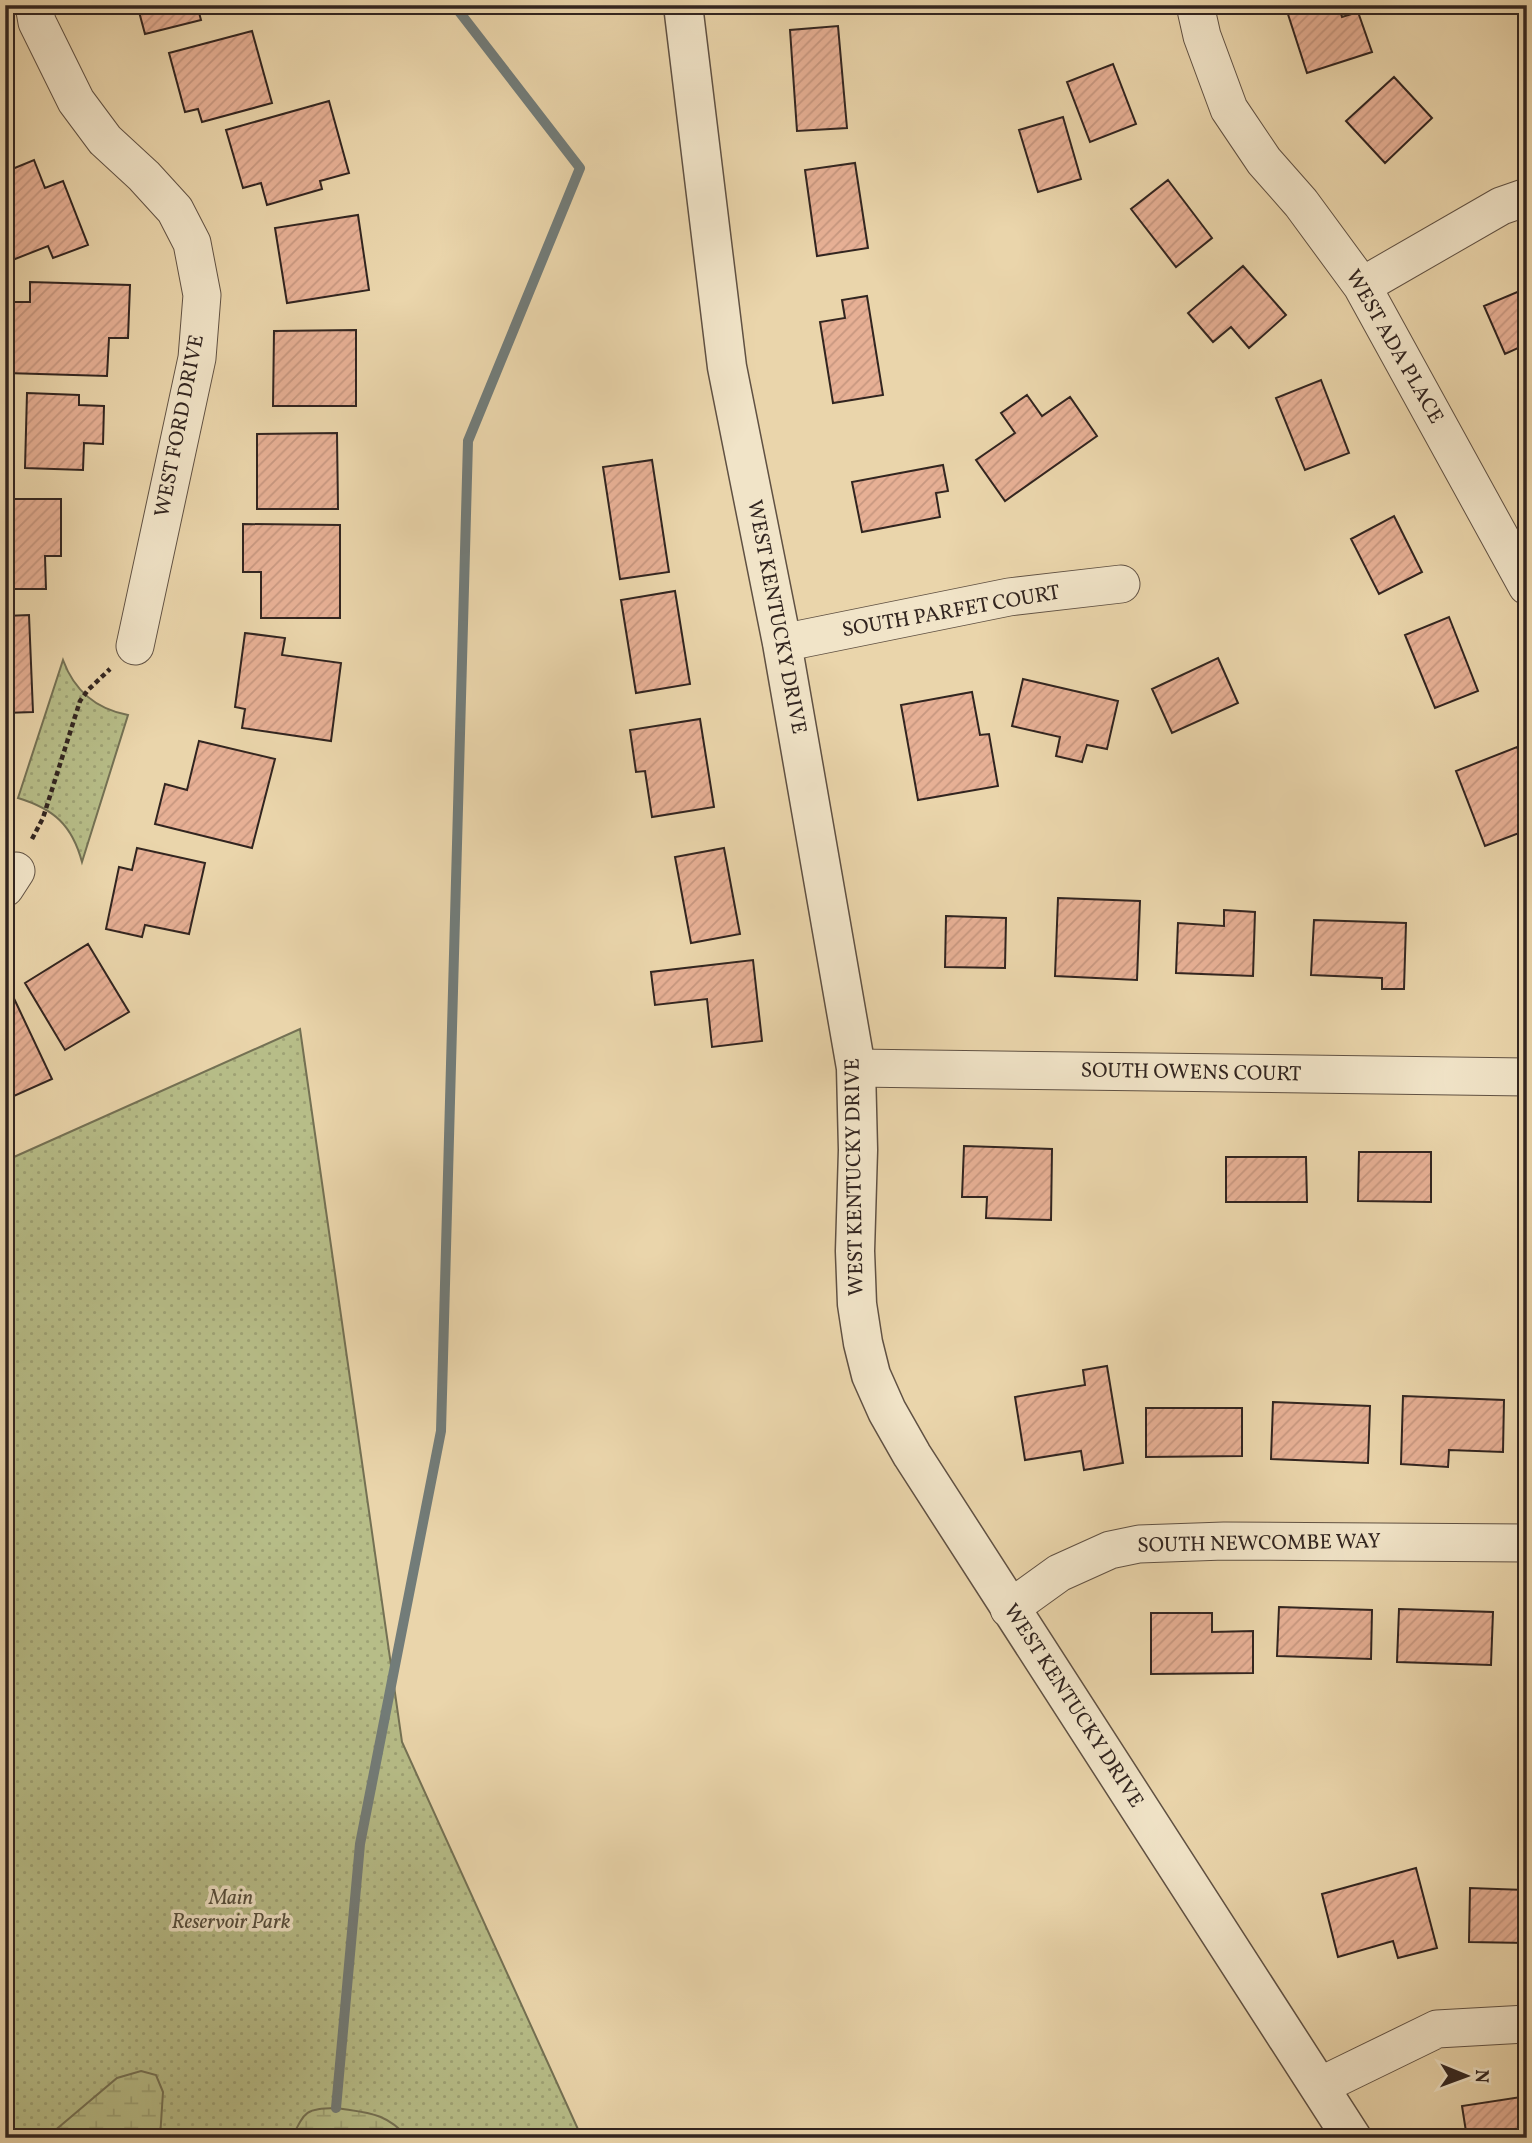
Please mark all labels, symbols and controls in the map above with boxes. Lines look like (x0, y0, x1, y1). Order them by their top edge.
street label: WEST ADA PLACE (1338, 265, 1450, 429)
street label: WEST FORD DRIVE (148, 332, 212, 520)
street label: WEST KENTUCKY DRIVE (739, 497, 813, 737)
street label: SOUTH PARFET COURT (840, 579, 1062, 645)
street label: SOUTH OWENS COURT (1080, 1057, 1302, 1089)
street label: WEST KENTUCKY DRIVE (838, 1058, 872, 1296)
street label: SOUTH NEWCOMBE WAY (1137, 1527, 1381, 1561)
street label: WEST KENTUCKY DRIVE (996, 1598, 1150, 1814)
park label: Main Reservoir Park (171, 1884, 291, 1937)
north arrow (1430, 2042, 1500, 2112)
text: N (1468, 2069, 1494, 2084)

